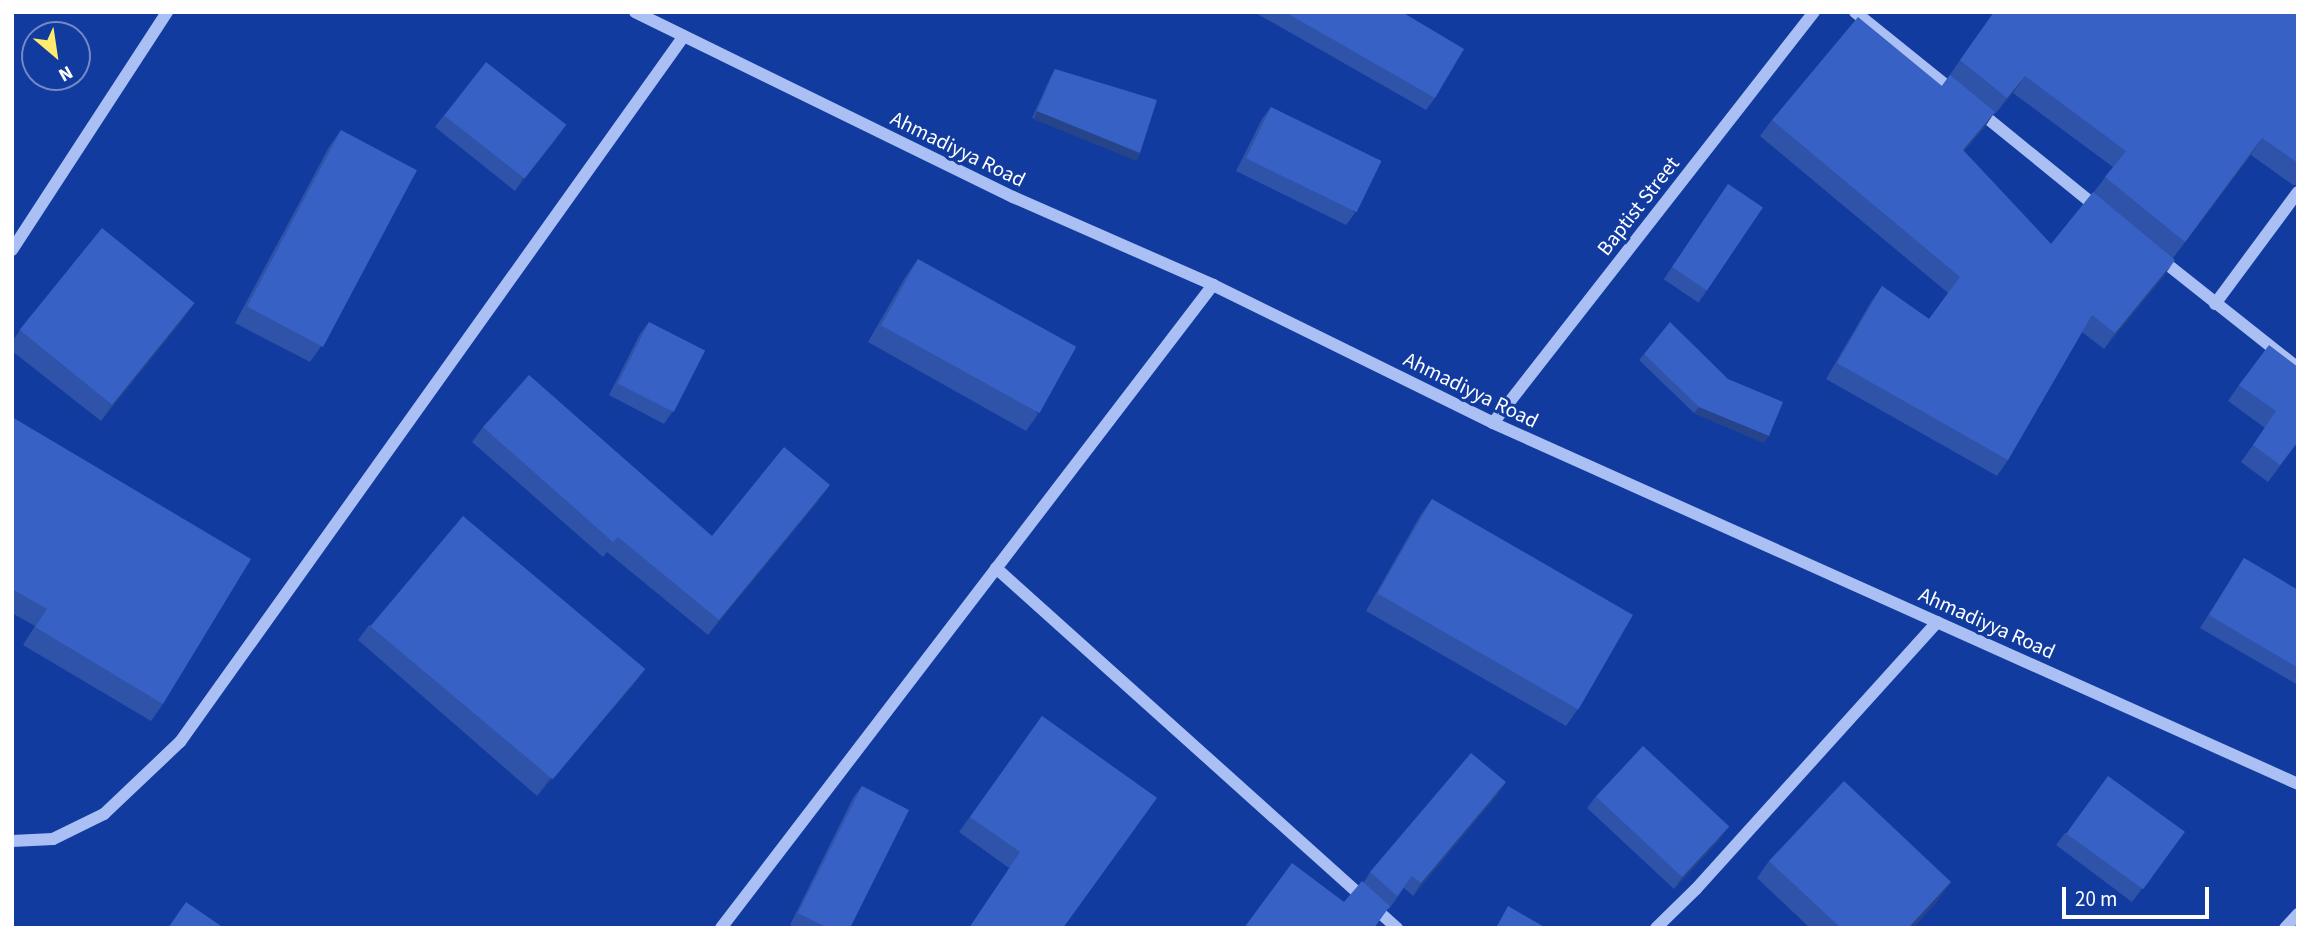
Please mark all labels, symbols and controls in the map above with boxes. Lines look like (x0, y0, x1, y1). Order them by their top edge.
north arrow (21, 21, 91, 91)
text: N (53, 58, 78, 88)
street label: Ahmadiyya Road (887, 106, 1029, 192)
street label: Baptist Street (1592, 151, 1684, 261)
street label: Ahmadiyya Road (1400, 347, 1542, 433)
street label: Ahmadiyya Road (1915, 582, 2059, 664)
scale bar (2065, 874, 2212, 918)
text: 20 m (2075, 884, 2117, 914)

